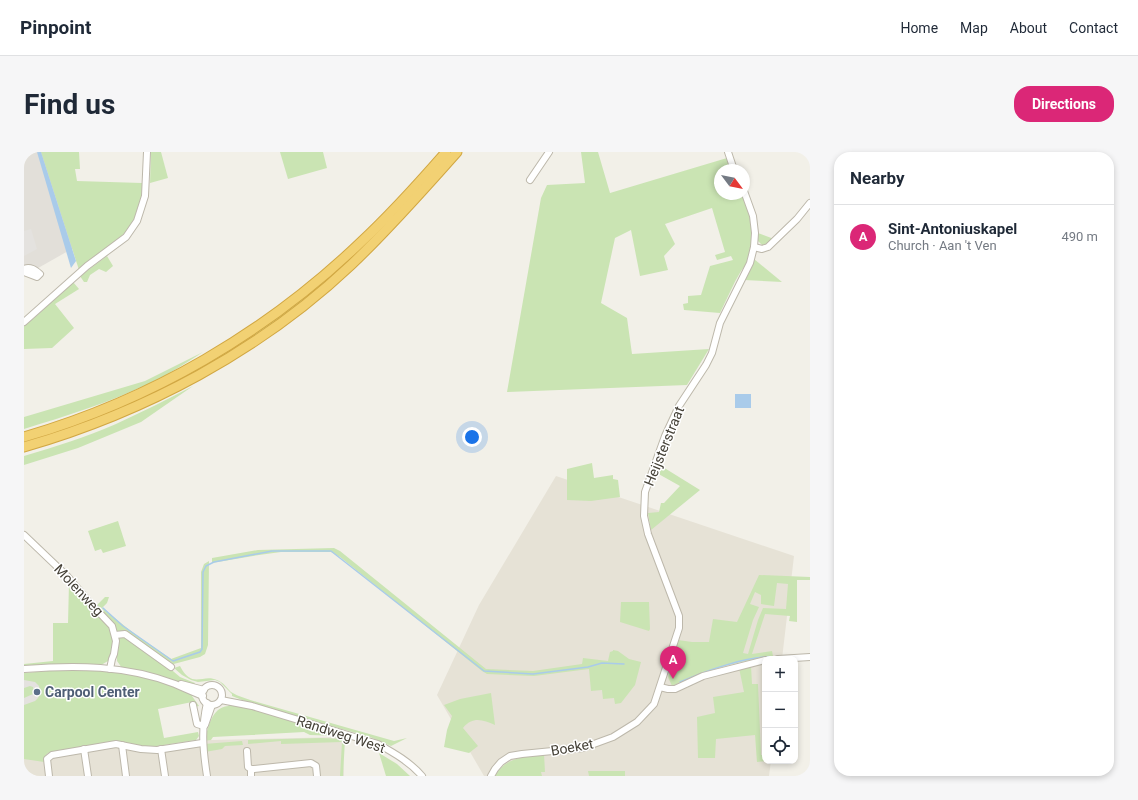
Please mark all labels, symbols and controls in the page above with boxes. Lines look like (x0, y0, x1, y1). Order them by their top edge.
text: Pinpoint (20, 16, 91, 39)
text: Home (900, 20, 938, 36)
text: Map (960, 20, 988, 36)
text: About (1010, 20, 1047, 36)
text: Contact (1069, 20, 1118, 36)
button: Directions (1014, 86, 1114, 122)
text: Find us (24, 88, 115, 121)
north arrow (714, 164, 750, 200)
text: Nearby (850, 168, 905, 188)
text: Sint-Antoniuskapel (888, 220, 1017, 238)
text: A (859, 229, 867, 244)
text: 490 m (1061, 229, 1098, 244)
text: Church · Aan 't Ven (888, 238, 997, 253)
street label: Heijsterstraat (641, 404, 687, 488)
your location (462, 427, 482, 447)
street label: Molenweg (51, 561, 107, 619)
pin: A (660, 646, 686, 679)
map controls (762, 656, 798, 764)
button: + (762, 656, 798, 692)
place label: Carpool Center (45, 684, 140, 700)
marker: Carpool Center (32, 687, 42, 697)
button: − (762, 692, 798, 728)
street label: Randweg West (294, 712, 388, 756)
button: locate (762, 728, 798, 764)
street label: Boeket (549, 735, 595, 759)

